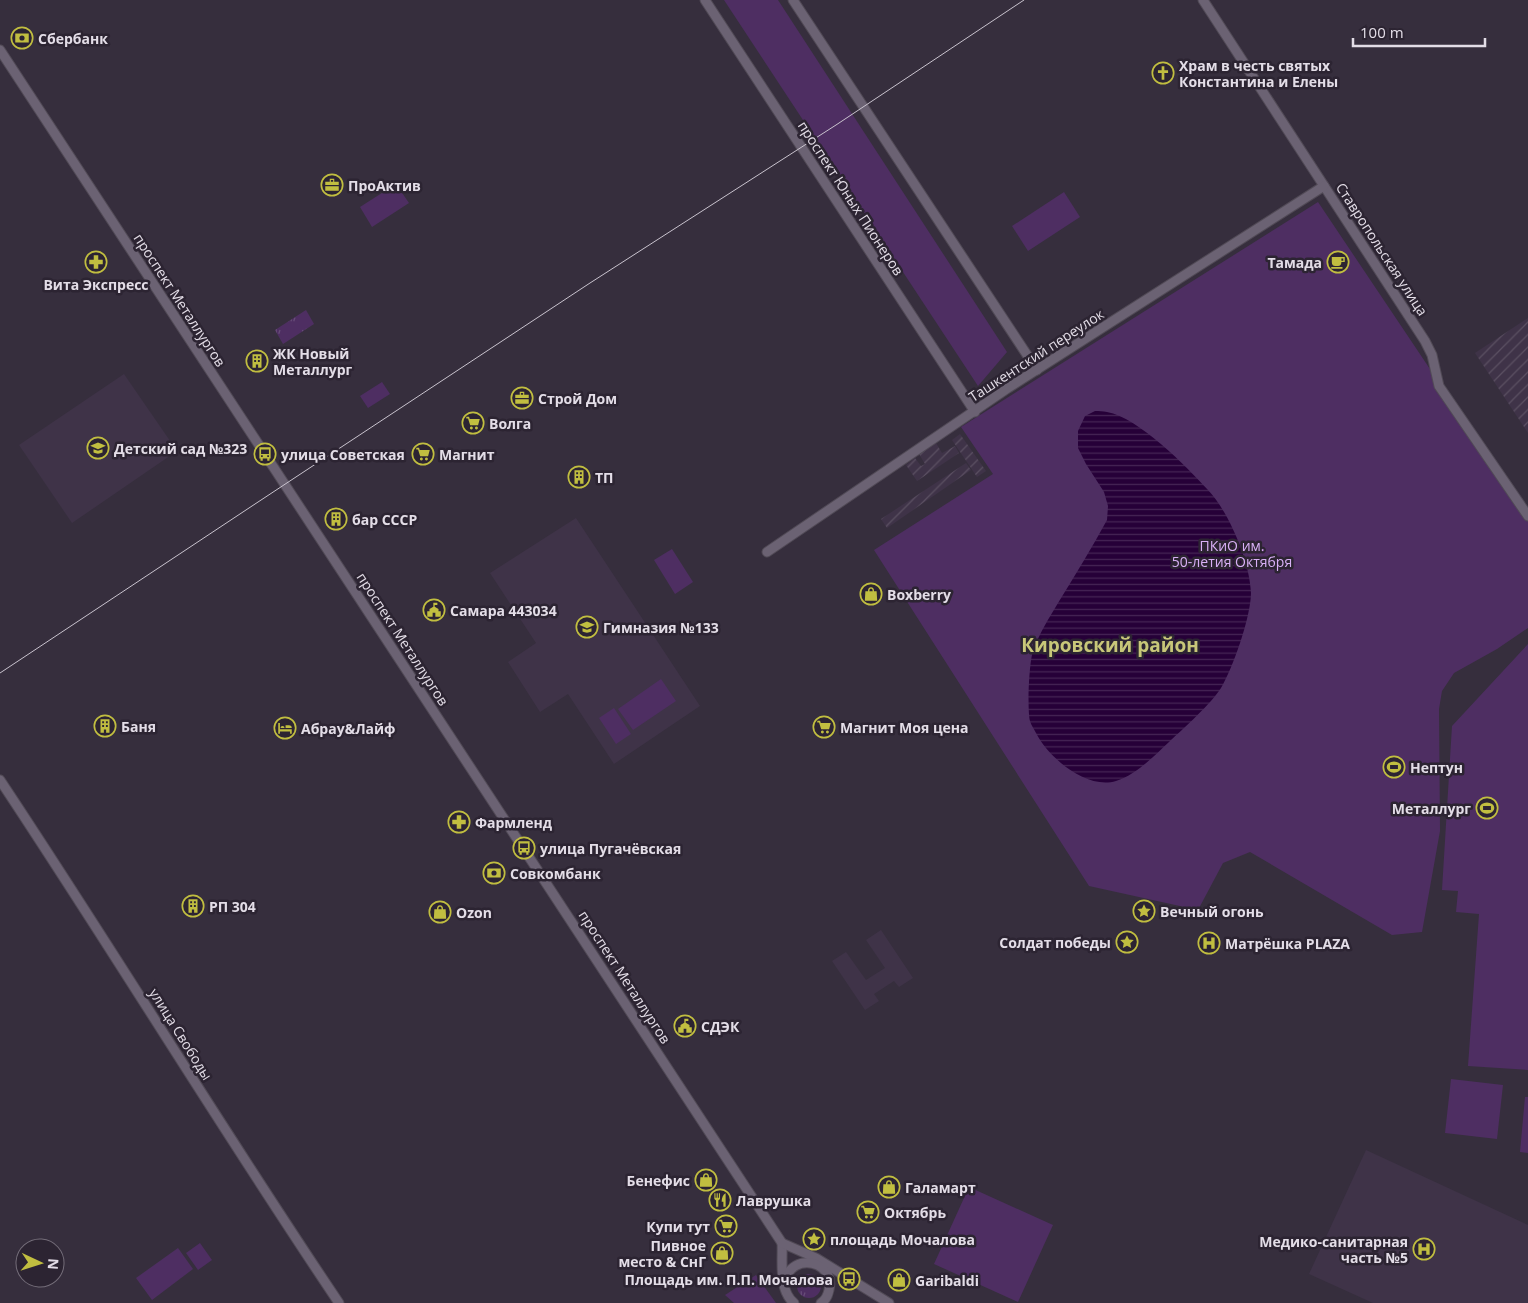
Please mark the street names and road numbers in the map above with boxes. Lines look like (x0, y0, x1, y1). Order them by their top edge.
street label: проспект Юных Пионеров (794, 117, 908, 279)
street label: Ставропольская улица (1332, 179, 1432, 319)
street label: проспект Металлургов (130, 230, 230, 370)
street label: Ташкентский переулок (965, 304, 1108, 406)
street label: проспект Металлургов (353, 569, 453, 709)
street label: проспект Металлургов (575, 907, 675, 1047)
street label: улица Свободы (145, 984, 217, 1084)

